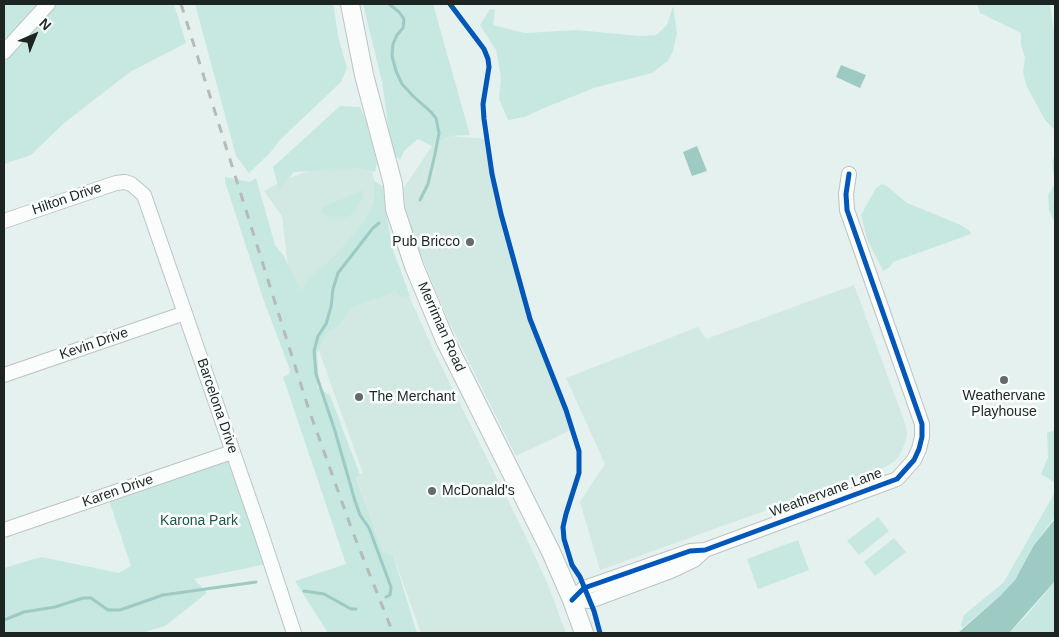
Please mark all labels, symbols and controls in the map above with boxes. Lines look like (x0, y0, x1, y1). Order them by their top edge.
north arrow (10, 10, 60, 60)
text: N (36, 15, 55, 33)
street label: Hilton Drive (30, 179, 104, 219)
place label: Pub Bricco (392, 234, 460, 250)
marker: Pub Bricco (464, 236, 476, 248)
street label: Merriman Road (414, 280, 468, 374)
street label: Kevin Drive (57, 324, 131, 364)
street label: Barcelona Drive (193, 356, 241, 456)
marker: Weathervane Playhouse (998, 374, 1010, 386)
place label: Weathervane Playhouse (962, 388, 1046, 421)
place label: The Merchant (369, 389, 455, 405)
marker: The Merchant (353, 391, 365, 403)
street label: Weathervane Lane (768, 465, 884, 521)
street label: Karen Drive (80, 471, 156, 511)
place label: McDonald's (442, 483, 515, 499)
marker: McDonald's (426, 485, 438, 497)
park label: Karona Park (160, 513, 238, 529)

